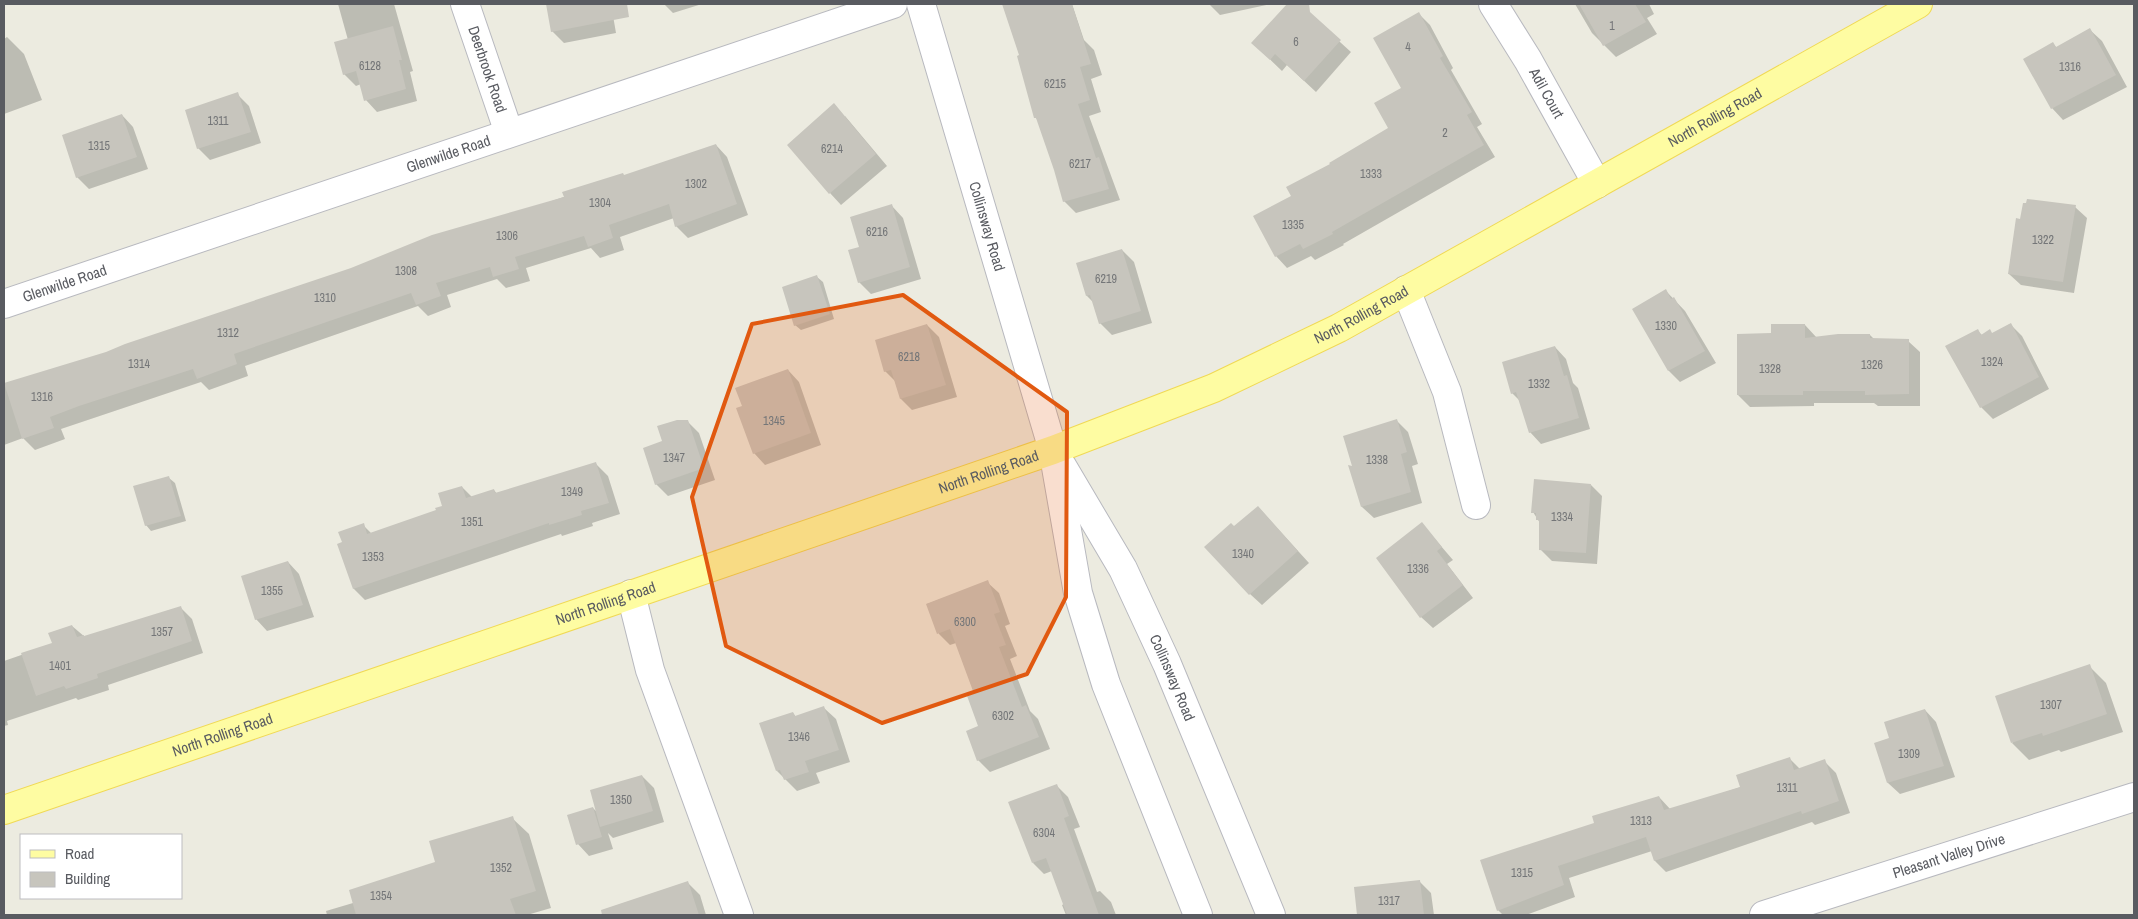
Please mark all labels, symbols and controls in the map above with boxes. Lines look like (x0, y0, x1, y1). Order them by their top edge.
house number: 1 (1609, 18, 1615, 34)
street label: Deerbrook Road (463, 23, 512, 115)
house number: 6 (1293, 34, 1299, 50)
house number: 4 (1405, 39, 1411, 55)
house number: 6128 (359, 58, 381, 74)
house number: 1316 (2059, 59, 2081, 75)
street label: Adil Court (1524, 63, 1570, 122)
house number: 6215 (1044, 76, 1066, 92)
street label: North Rolling Road (1664, 82, 1765, 152)
house number: 1311 (207, 113, 229, 129)
house number: 2 (1442, 125, 1448, 141)
street label: Glenwilde Road (403, 130, 493, 178)
house number: 1315 (88, 138, 110, 154)
house number: 6214 (821, 141, 843, 157)
house number: 6217 (1069, 156, 1091, 172)
house number: 1333 (1360, 166, 1382, 182)
house number: 1302 (685, 176, 707, 192)
street label: Collinsway Road (964, 179, 1010, 274)
house number: 1304 (589, 195, 611, 211)
house number: 1335 (1282, 217, 1304, 233)
house number: 6216 (866, 224, 888, 240)
house number: 1306 (496, 228, 518, 244)
house number: 1322 (2032, 232, 2054, 248)
street label: Glenwilde Road (20, 259, 109, 307)
house number: 1308 (395, 263, 417, 279)
house number: 6219 (1095, 271, 1117, 287)
street label: North Rolling Road (1310, 280, 1412, 349)
house number: 1310 (314, 290, 336, 306)
house number: 1330 (1655, 318, 1677, 334)
house number: 1312 (217, 325, 239, 341)
house number: 6218 (898, 349, 920, 365)
house number: 1324 (1981, 354, 2003, 370)
house number: 1314 (128, 356, 150, 372)
house number: 1326 (1861, 357, 1883, 373)
house number: 1328 (1759, 361, 1781, 377)
house number: 1332 (1528, 376, 1550, 392)
house number: 1316 (31, 389, 53, 405)
house number: 1345 (763, 413, 785, 429)
street label: North Rolling Road (936, 445, 1041, 499)
house number: 1347 (663, 450, 685, 466)
house number: 1338 (1366, 452, 1388, 468)
house number: 1349 (561, 484, 583, 500)
house number: 1334 (1551, 509, 1573, 525)
house number: 1351 (461, 514, 483, 530)
house number: 1340 (1232, 546, 1254, 562)
house number: 1353 (362, 549, 384, 565)
house number: 1336 (1407, 561, 1429, 577)
street label: North Rolling Road (552, 576, 658, 630)
house number: 1355 (261, 583, 283, 599)
house number: 6300 (954, 614, 976, 630)
house number: 1357 (151, 624, 173, 640)
street label: Collinsway Road (1145, 631, 1200, 724)
house number: 1401 (49, 658, 71, 674)
house number: 1307 (2040, 697, 2062, 713)
street label: North Rolling Road (169, 708, 275, 761)
house number: 6302 (992, 708, 1014, 724)
house number: 1346 (788, 729, 810, 745)
house number: 1309 (1898, 746, 1920, 762)
house number: 1311 (1776, 780, 1798, 796)
house number: 1350 (610, 792, 632, 808)
house number: 1313 (1630, 813, 1652, 829)
house number: 6304 (1033, 825, 1055, 841)
street label: Pleasant Valley Drive (1890, 828, 2008, 883)
legend (20, 834, 182, 899)
text: Road (65, 843, 94, 864)
house number: 1352 (490, 860, 512, 876)
house number: 1315 (1511, 865, 1533, 881)
text: Building (65, 868, 110, 889)
house number: 1354 (370, 888, 392, 904)
house number: 1317 (1378, 893, 1400, 909)

